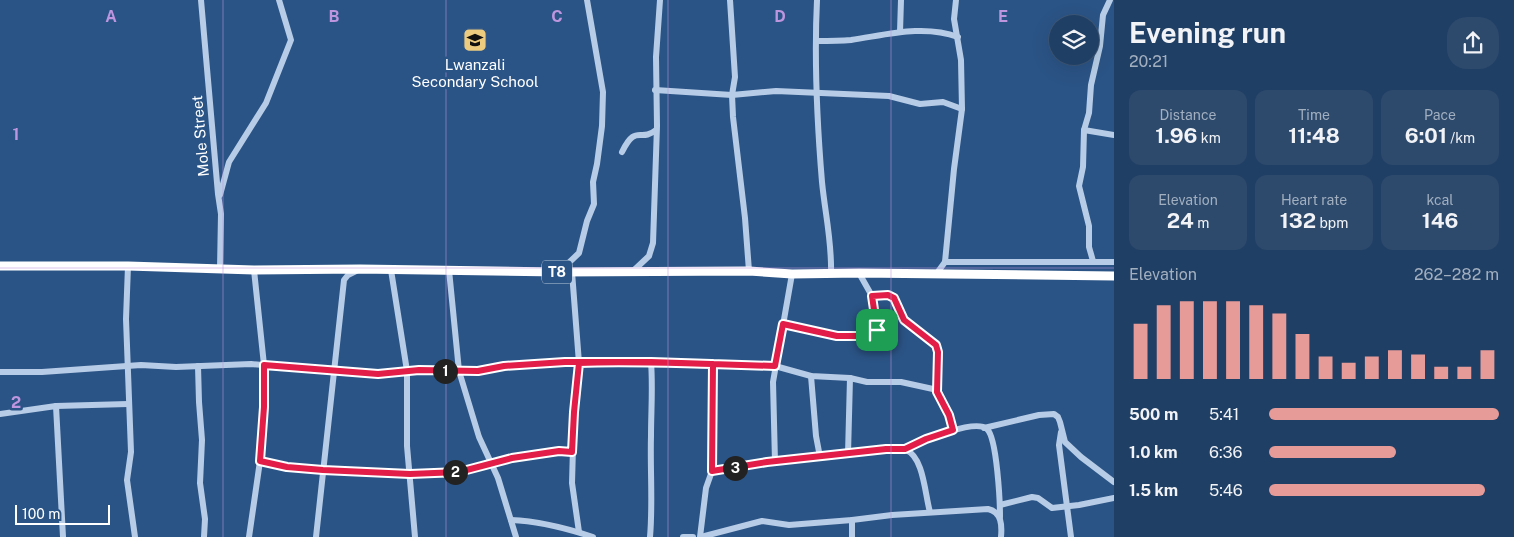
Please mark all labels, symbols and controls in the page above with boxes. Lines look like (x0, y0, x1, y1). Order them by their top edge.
text: A (105, 7, 117, 26)
text: B (329, 7, 340, 26)
text: C (551, 7, 563, 26)
text: D (774, 7, 786, 26)
text: E (998, 7, 1008, 26)
map controls (1049, 15, 1099, 65)
button: layers (1049, 15, 1099, 65)
text: Evening run (1129, 16, 1286, 49)
button: share (1447, 17, 1499, 69)
school or university icon: Lwanzali Secondary School (462, 27, 488, 53)
text: 20:21 (1129, 52, 1168, 71)
place label: Lwanzali Secondary School (412, 56, 538, 90)
street label: Mole Street (188, 94, 212, 177)
text: Distance (1160, 107, 1216, 123)
text: Time (1298, 107, 1330, 123)
text: Pace (1424, 107, 1456, 123)
text: 1.96 (1155, 123, 1197, 148)
text: 11:48 (1288, 123, 1340, 148)
text: 6:01 (1405, 123, 1447, 148)
text: 1 (13, 125, 19, 144)
text: km (1197, 130, 1221, 146)
text: /km (1447, 130, 1475, 146)
text: Elevation (1158, 192, 1218, 208)
text: Heart rate (1281, 192, 1347, 208)
text: kcal (1426, 192, 1454, 208)
text: 24 (1167, 208, 1194, 233)
text: 132 (1280, 208, 1316, 233)
text: 146 (1422, 208, 1458, 233)
text: m (1194, 215, 1209, 231)
text: bpm (1316, 215, 1348, 231)
road number: T8 (542, 260, 572, 284)
text: Elevation (1129, 265, 1197, 284)
text: 262–282 m (1414, 265, 1499, 284)
pin (856, 309, 898, 351)
icon: arrive (863, 316, 891, 344)
pin: 1 (432, 358, 458, 384)
text: 1 (443, 363, 449, 379)
text: 2 (11, 393, 21, 412)
text: 500 m (1129, 405, 1178, 424)
text: 5:41 (1209, 405, 1239, 424)
text: 1.0 km (1129, 443, 1178, 462)
text: 6:36 (1209, 443, 1243, 462)
pin: 3 (722, 456, 748, 480)
pin: 2 (442, 460, 468, 484)
text: 3 (731, 460, 740, 476)
text: 2 (451, 464, 460, 480)
text: 1.5 km (1129, 481, 1178, 500)
text: 5:46 (1209, 481, 1243, 500)
scale bar (15, 502, 110, 525)
text: 100 m (22, 506, 60, 522)

